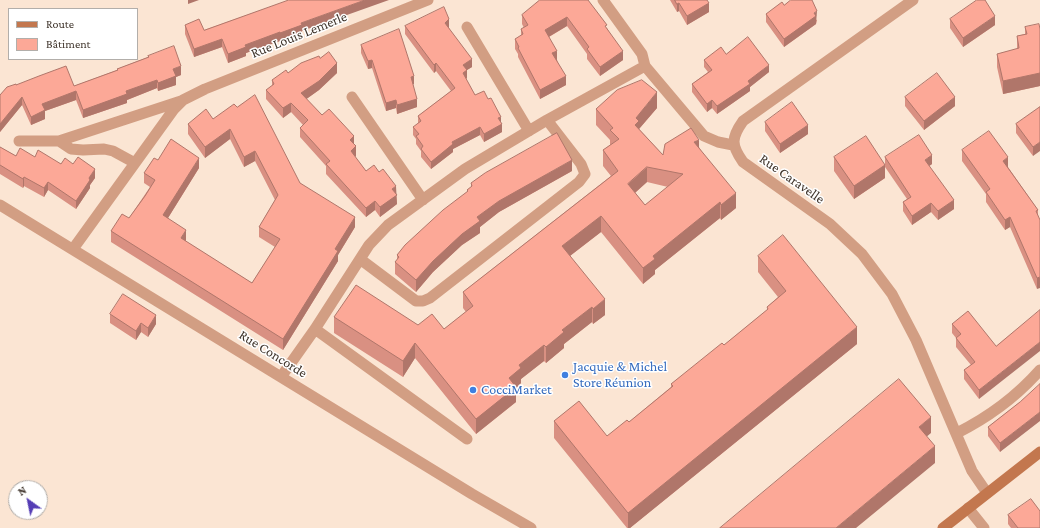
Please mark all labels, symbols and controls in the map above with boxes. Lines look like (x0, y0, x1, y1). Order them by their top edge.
legend (8, 8, 138, 60)
street label: Rue Louis Lemerle (248, 8, 350, 62)
text: Route (46, 17, 74, 31)
text: Bâtiment (46, 37, 91, 51)
street label: Rue Caravelle (756, 150, 828, 208)
street label: Rue Concorde (236, 326, 310, 382)
place label: Jacquie & Michel Store Réunion (573, 359, 667, 392)
marker: Jacquie & Michel Store Réunion (560, 370, 570, 380)
place label: CocciMarket (481, 382, 552, 398)
marker: CocciMarket (468, 385, 478, 395)
north arrow (8, 480, 48, 520)
text: N (16, 484, 28, 498)

